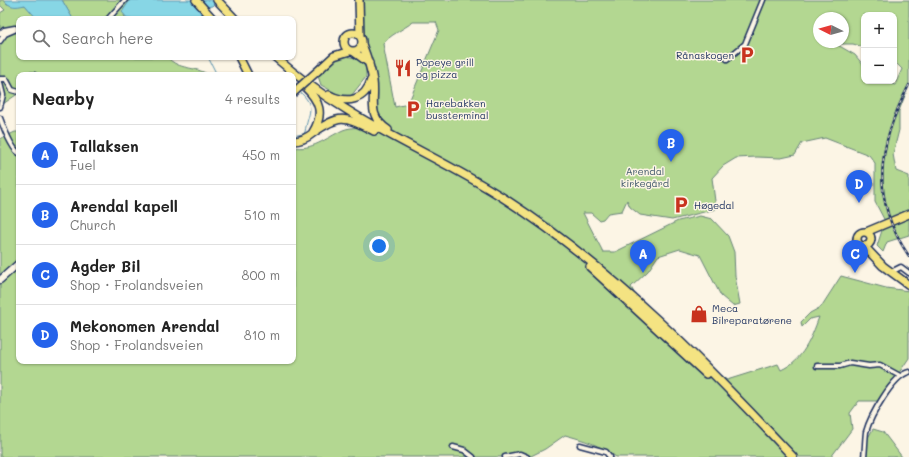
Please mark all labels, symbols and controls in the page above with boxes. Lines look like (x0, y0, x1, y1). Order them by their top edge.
north arrow (813, 12, 849, 48)
map controls (861, 12, 897, 84)
button: + (861, 12, 897, 48)
search box (16, 16, 296, 60)
icon: search (30, 27, 52, 49)
text: Search here (62, 28, 153, 48)
parking icon: Rånaskogen (737, 45, 757, 65)
place label: Rånaskogen (676, 48, 734, 62)
button: − (861, 48, 897, 84)
place label: Popeye grill og pizza (416, 55, 474, 81)
restaurant icon: Popeye grill og pizza (393, 58, 413, 78)
text: Nearby (32, 87, 94, 109)
text: 4 results (225, 90, 280, 107)
place label: Harebakken bussterminal (426, 96, 488, 122)
parking icon: Harebakken bussterminal (403, 99, 423, 119)
pin: B (658, 129, 684, 162)
text: Tallaksen (70, 136, 139, 156)
text: A (40, 146, 50, 163)
text: 450 m (242, 146, 280, 163)
text: Fuel (70, 156, 96, 173)
park label: Arendal kirkegård (621, 164, 669, 190)
pin: D (846, 170, 872, 203)
parking icon: Høgedal (671, 195, 691, 215)
text: Arendal kapell (70, 196, 178, 216)
place label: Høgedal (694, 198, 734, 212)
text: B (41, 206, 49, 223)
text: 510 m (244, 206, 280, 223)
text: Church (70, 216, 115, 233)
your location (369, 236, 389, 256)
pin: A (630, 240, 656, 273)
pin: C (842, 240, 868, 273)
text: Agder Bil (70, 256, 140, 276)
text: C (40, 266, 50, 283)
text: 800 m (242, 266, 280, 283)
text: Shop · Frolandsveien (70, 276, 203, 293)
place label: Meca Bilreparatørene (712, 301, 792, 327)
shop icon: Meca Bilreparatørene (689, 304, 709, 324)
text: Mekonomen Arendal (70, 316, 219, 336)
text: D (40, 326, 50, 343)
text: 810 m (244, 326, 280, 343)
text: Shop · Frolandsveien (70, 336, 203, 353)

